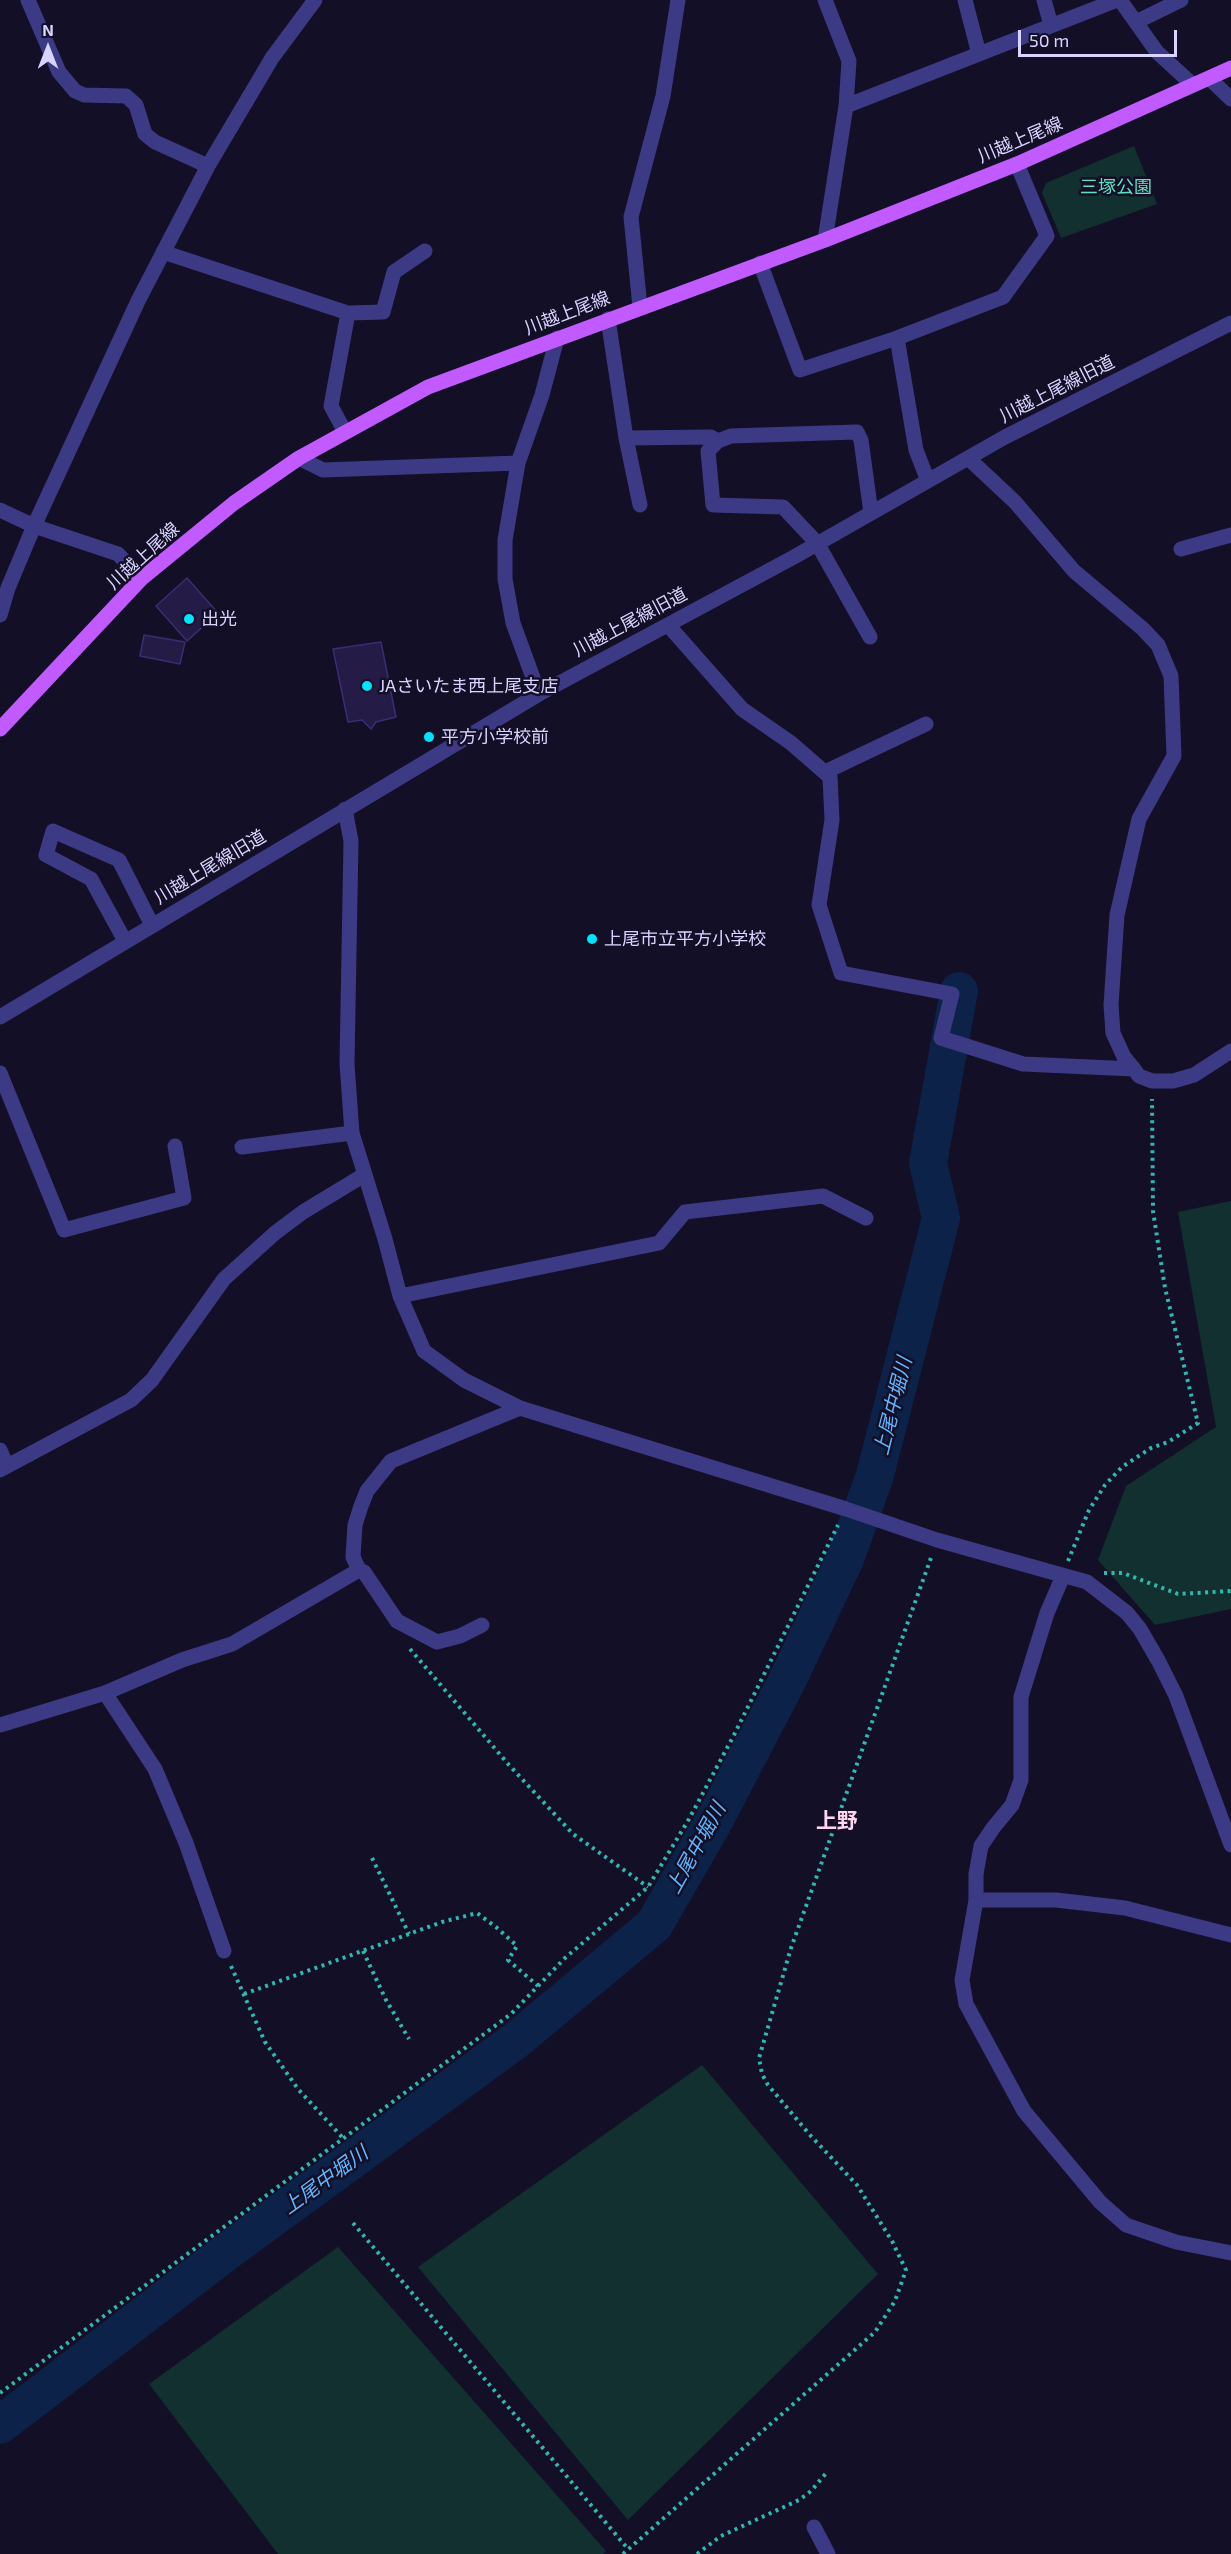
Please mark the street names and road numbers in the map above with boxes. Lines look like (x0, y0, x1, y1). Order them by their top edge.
street label: 川越上尾線 (974, 112, 1066, 168)
street label: 川越上尾線 (521, 287, 613, 339)
street label: 川越上尾線旧道 (996, 351, 1118, 427)
street label: 川越上尾線 (102, 518, 184, 594)
street label: 川越上尾線旧道 (569, 583, 691, 661)
street label: 川越上尾線旧道 (150, 825, 270, 909)

